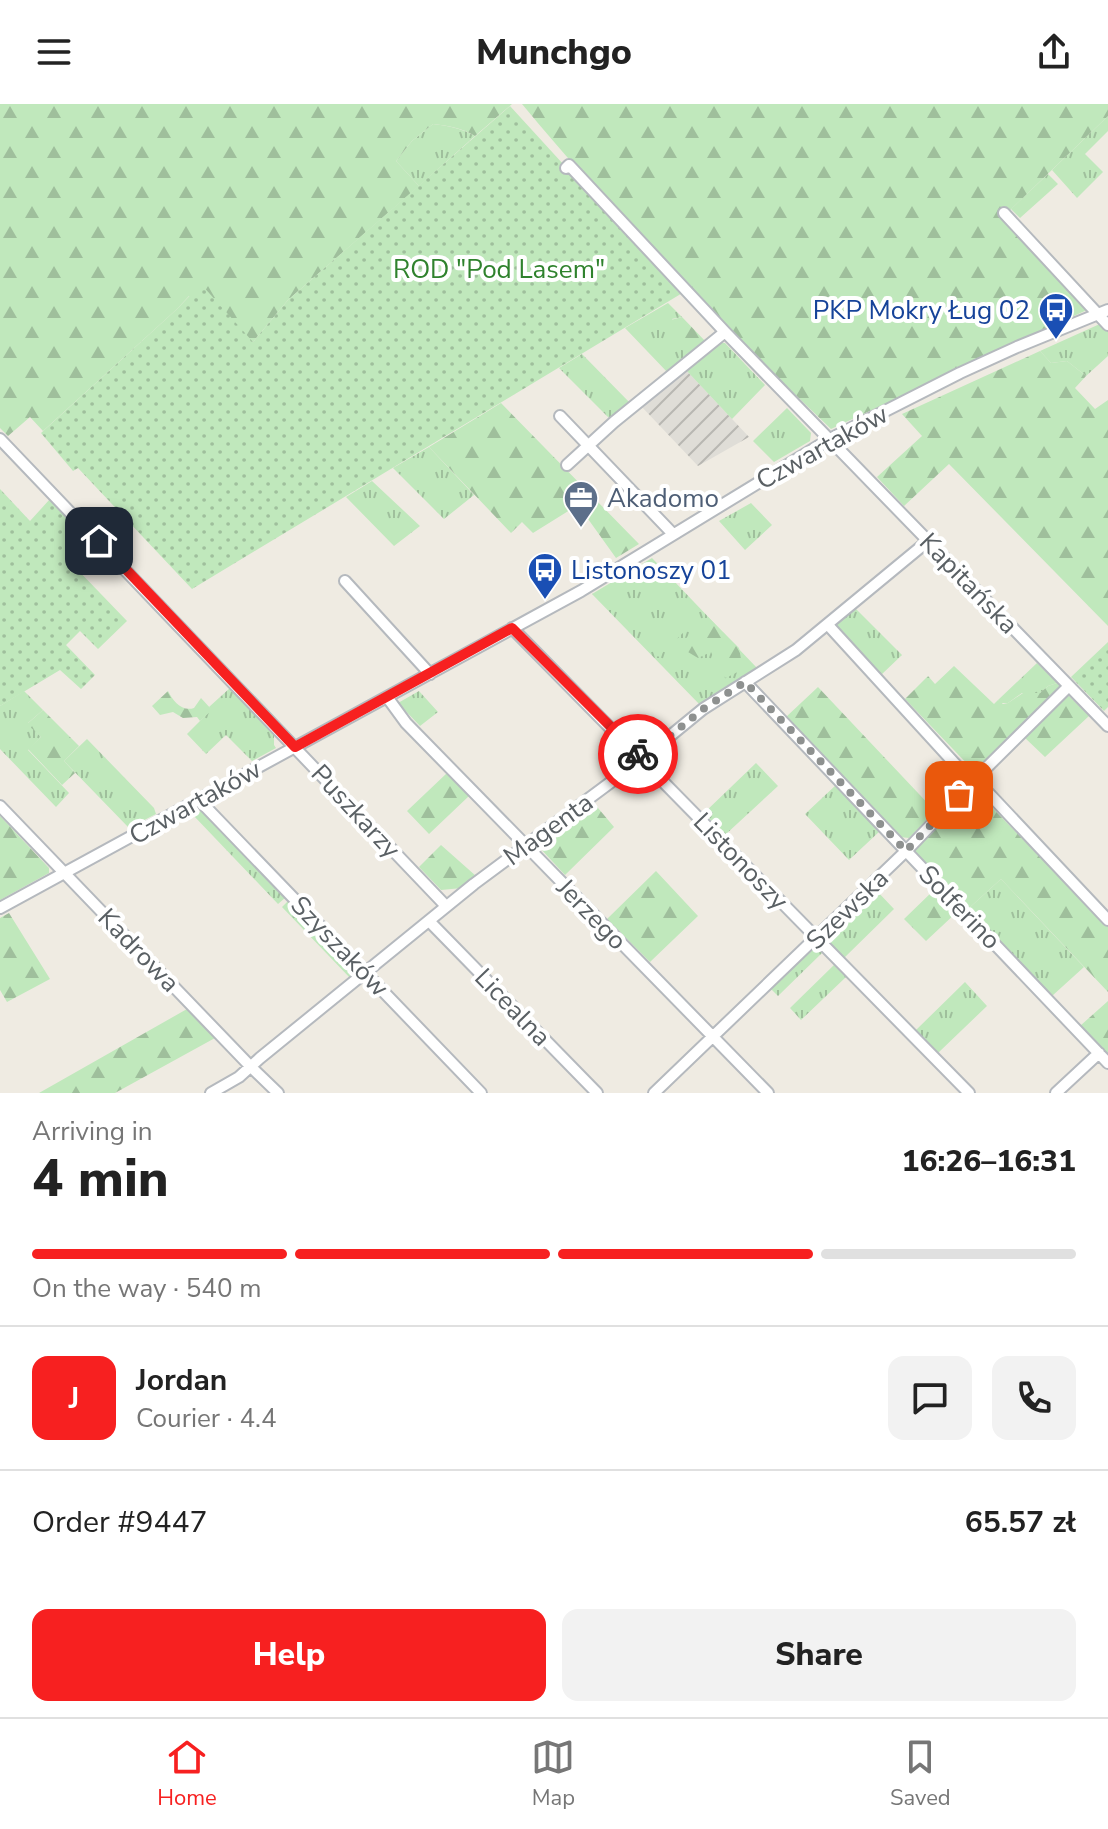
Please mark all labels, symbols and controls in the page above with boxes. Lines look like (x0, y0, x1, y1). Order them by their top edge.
text: Munchgo (476, 28, 632, 77)
icon: menu (32, 30, 76, 74)
icon: share (1032, 30, 1076, 74)
park label: ROD "Pod Lasem" (393, 252, 605, 287)
bus stop icon: PKP Mokry Ług 02 (1037, 291, 1075, 341)
place label: PKP Mokry Ług 02 (813, 293, 1030, 328)
street label: Czwartaków (750, 397, 895, 498)
office icon: Akadomo (562, 479, 600, 529)
place label: Akadomo (607, 481, 719, 516)
pin (65, 507, 133, 575)
icon: home (77, 519, 121, 563)
street label: Kapitańska (912, 525, 1026, 642)
bus stop icon: Listonoszy 01 (526, 551, 564, 601)
place label: Listonoszy 01 (571, 553, 732, 588)
courier (598, 714, 678, 794)
icon: bike (616, 732, 660, 776)
street label: Czwartaków (123, 752, 268, 853)
street label: Puszkarzy (303, 757, 409, 866)
pin (925, 761, 993, 829)
icon: bag (937, 773, 981, 817)
street label: Magenta (496, 785, 600, 874)
street label: Listonoszy (685, 805, 796, 918)
street label: Solferino (911, 858, 1009, 957)
street label: Szewska (798, 861, 896, 957)
street label: Jerzego (548, 870, 634, 958)
street label: Szyszaków (283, 888, 397, 1005)
street label: Kadrowa (90, 901, 187, 1000)
street label: Licealna (467, 961, 559, 1054)
text: Arriving in (32, 1114, 153, 1149)
text: 16:26–16:31 (901, 1141, 1076, 1182)
text: 4 min (32, 1143, 169, 1214)
text: On the way · 540 m (32, 1271, 261, 1306)
button: chat (888, 1356, 972, 1440)
button: phone (992, 1356, 1076, 1440)
text: Jordan (136, 1360, 227, 1401)
text: J (69, 1378, 79, 1419)
text: Courier · 4.4 (136, 1401, 277, 1436)
text: Order #9447 (32, 1502, 207, 1543)
text: 65.57 zł (965, 1502, 1076, 1543)
button: Help (32, 1609, 546, 1701)
button: Share (562, 1609, 1076, 1701)
tab: Home (157, 1735, 217, 1813)
tab: Map (531, 1735, 575, 1813)
tab: Saved (890, 1735, 951, 1813)

